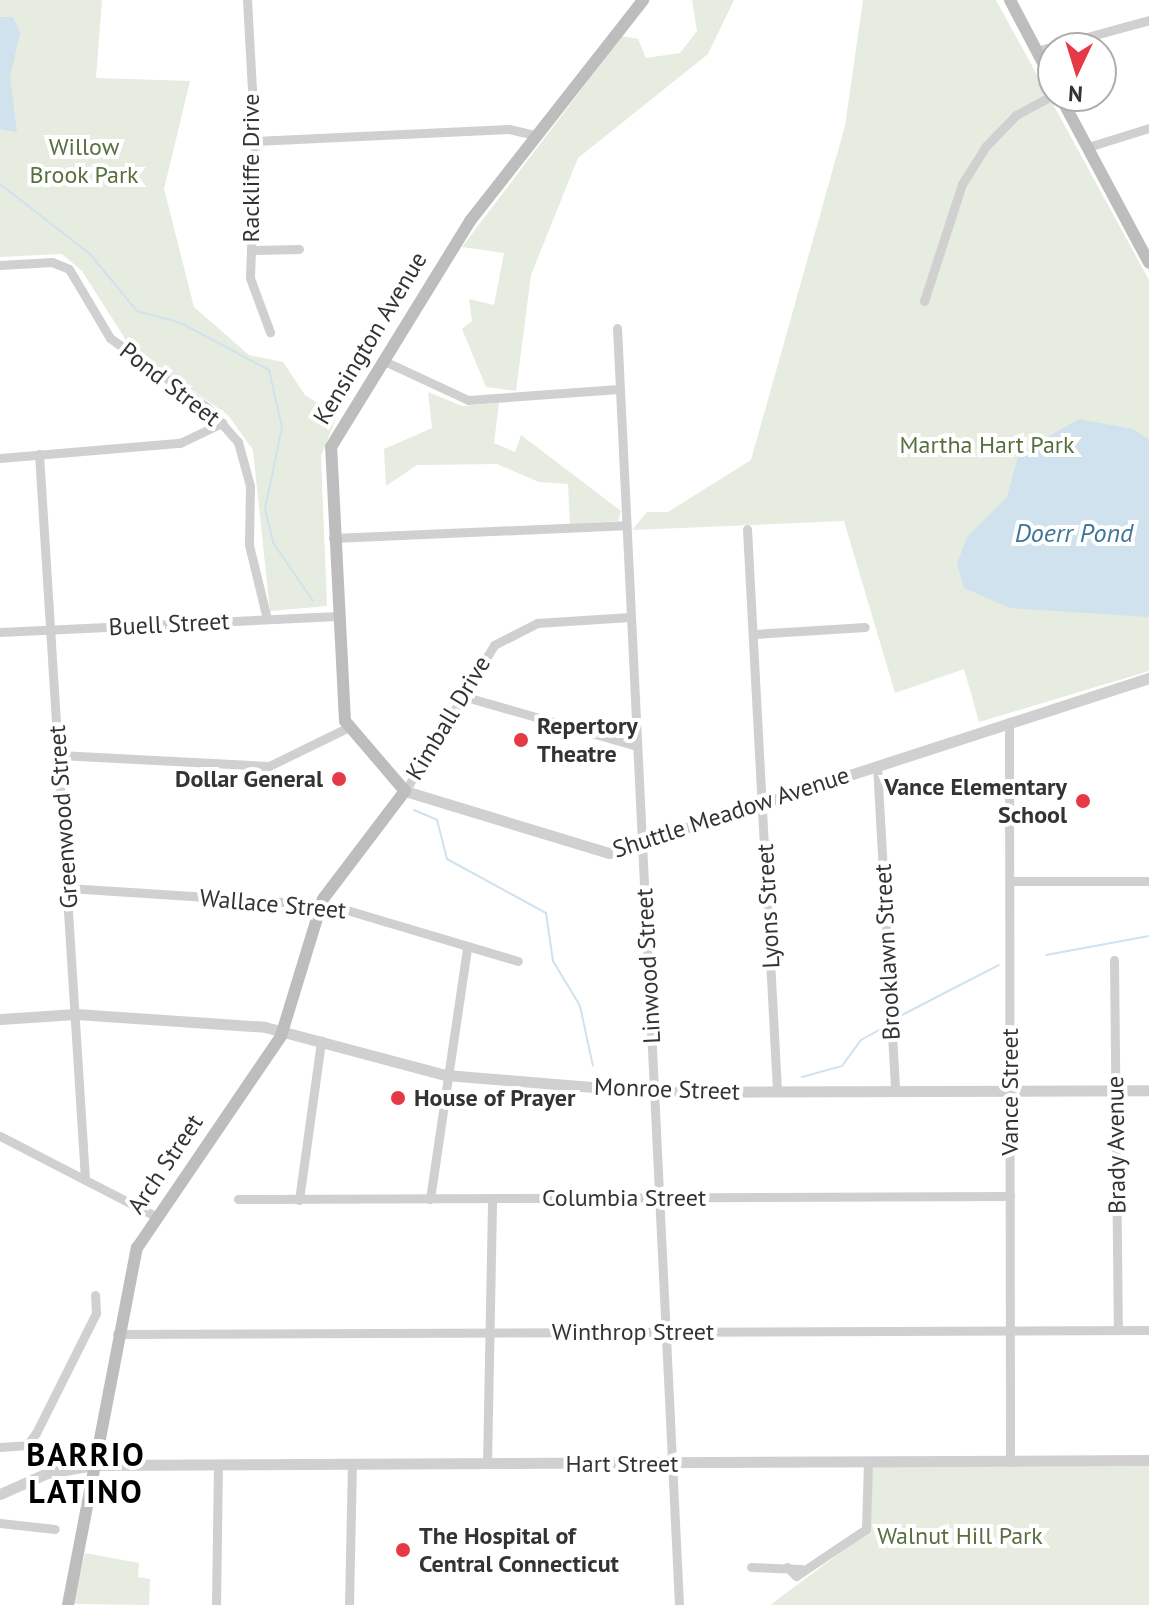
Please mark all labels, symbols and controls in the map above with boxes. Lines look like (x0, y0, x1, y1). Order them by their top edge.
north arrow (1037, 32, 1117, 112)
text: N (1067, 79, 1084, 108)
street label: Rackliffe Drive (237, 93, 265, 243)
park label: Willow Brook Park (29, 133, 139, 189)
street label: Kensington Avenue (307, 246, 433, 430)
street label: Pond Street (114, 336, 226, 432)
park label: Martha Hart Park (900, 431, 1074, 459)
water label: Doerr Pond (1015, 517, 1133, 549)
street label: Buell Street (108, 606, 230, 642)
street label: Kimball Drive (400, 651, 496, 785)
place label: Repertory Theatre (537, 712, 638, 768)
street label: Greenwood Street (42, 724, 84, 910)
marker: Repertory Theatre (512, 731, 530, 749)
street label: Shuttle Meadow Avenue (608, 760, 854, 864)
place label: Dollar General (175, 765, 323, 793)
marker: Dollar General (330, 770, 348, 788)
place label: Vance Elementary School (884, 773, 1067, 829)
marker: Vance Elementary School (1074, 792, 1092, 810)
street label: Lyons Street (750, 843, 786, 969)
street label: Brooklawn Street (868, 863, 906, 1041)
street label: Wallace Street (199, 883, 347, 925)
street label: Linwood Street (630, 888, 666, 1044)
street label: Vance Street (996, 1028, 1024, 1156)
street label: Monroe Street (594, 1072, 740, 1106)
street label: Brady Avenue (1100, 1075, 1132, 1215)
place label: House of Prayer (414, 1084, 575, 1112)
marker: House of Prayer (389, 1089, 407, 1107)
street label: Arch Street (121, 1109, 209, 1219)
street label: Columbia Street (542, 1184, 706, 1212)
street label: Winthrop Street (552, 1318, 714, 1346)
district label: BARRIO LATINO (26, 1436, 146, 1511)
street label: Hart Street (566, 1450, 678, 1478)
place label: The Hospital of Central Connecticut (419, 1522, 619, 1578)
park label: Walnut Hill Park (877, 1522, 1043, 1550)
marker: The Hospital of Central Connecticut (394, 1541, 412, 1559)

